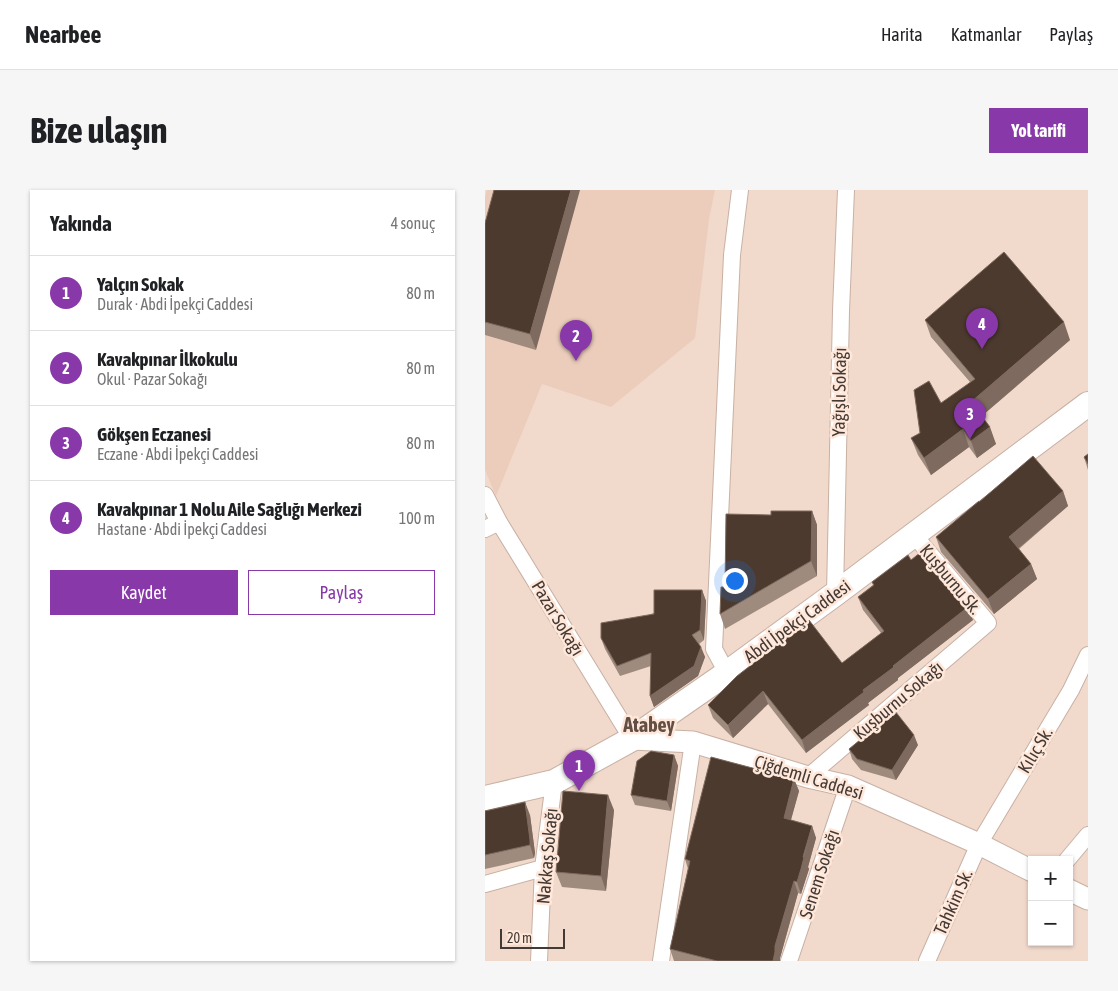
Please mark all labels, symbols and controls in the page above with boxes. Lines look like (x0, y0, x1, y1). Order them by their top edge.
text: Nearbee (25, 21, 101, 48)
text: Harita (881, 24, 923, 45)
text: Katmanlar (951, 24, 1021, 45)
text: Paylaş (1049, 24, 1093, 45)
button: Yol tarifi (989, 108, 1088, 153)
text: Bize ulaşın (30, 110, 167, 150)
text: Yakında (50, 211, 112, 235)
text: 4 sonuç (391, 214, 435, 232)
text: Yalçın Sokak (97, 273, 184, 295)
text: 1 (62, 284, 70, 302)
text: 80 m (406, 284, 435, 302)
text: Durak · Abdi İpekçi Caddesi (97, 295, 253, 313)
pin: 4 (966, 308, 998, 349)
pin: 2 (560, 320, 592, 361)
street label: Yağışlı Sokağı (828, 347, 850, 437)
text: Kavakpınar İlkokulu (97, 348, 238, 370)
text: 2 (62, 359, 70, 377)
text: 80 m (406, 359, 435, 377)
text: Okul · Pazar Sokağı (97, 370, 208, 388)
pin: 3 (954, 398, 986, 439)
text: Gökşen Eczanesi (97, 423, 211, 445)
text: 3 (62, 434, 70, 452)
text: 80 m (406, 434, 435, 452)
text: Eczane · Abdi İpekçi Caddesi (97, 445, 259, 463)
text: Kavakpınar 1 Nolu Aile Sağlığı Merkezi (97, 498, 362, 520)
text: 4 (62, 509, 70, 527)
text: 100 m (399, 509, 435, 527)
text: Hastane · Abdi İpekçi Caddesi (97, 520, 267, 538)
street label: Kuşburnu Sk. (916, 540, 986, 618)
your location (722, 568, 748, 594)
button: Kaydet (50, 570, 238, 615)
button: Paylaş (248, 570, 435, 615)
street label: Abdi İpekçi Caddesi (740, 575, 854, 667)
street label: Pazar Sokağı (527, 577, 589, 659)
street label: Kuşburnu Sokağı (849, 657, 947, 743)
district label: Atabey (622, 713, 675, 736)
street label: Kılıç Sk. (1013, 723, 1057, 777)
pin: 1 (563, 750, 595, 791)
street label: Çiğdemli Caddesi (752, 750, 866, 804)
street label: Nakkaş Sokağı (532, 807, 562, 905)
street label: Senem Sokağı (795, 827, 843, 921)
map controls (1028, 856, 1073, 946)
button: + (1028, 856, 1073, 901)
street label: Tahkim Sk. (929, 866, 977, 938)
button: − (1028, 901, 1073, 946)
scale bar (500, 926, 565, 949)
text: 20 m (507, 930, 532, 946)

